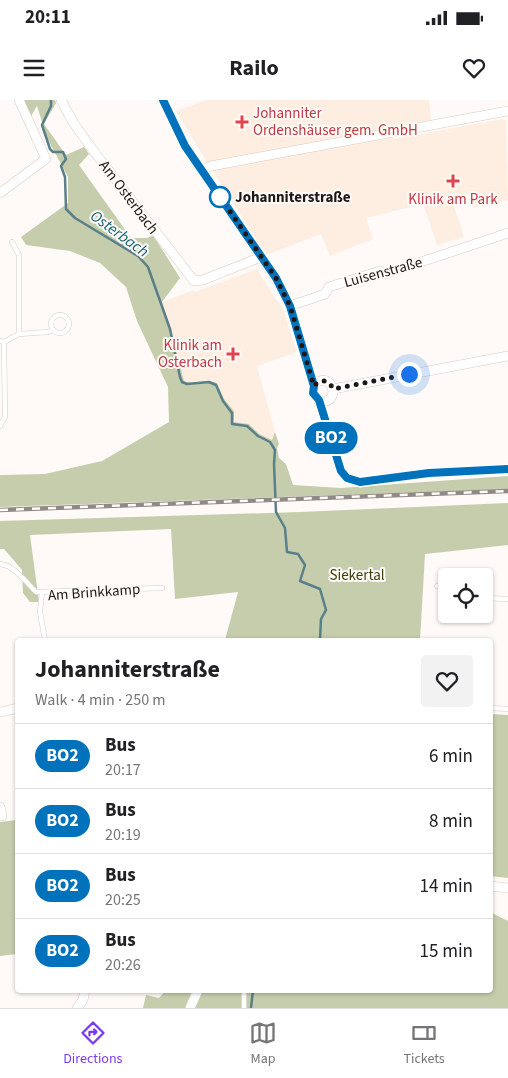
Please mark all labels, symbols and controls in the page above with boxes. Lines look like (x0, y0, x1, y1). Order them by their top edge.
text: 20:11 (25, 4, 71, 31)
text: Railo (229, 52, 279, 84)
icon: menu (20, 54, 48, 82)
icon: heart (460, 54, 488, 82)
place label: Johanniter Ordenshäuser gem. GmbH (253, 103, 418, 141)
marker: Johanniter Ordenshäuser gem. GmbH (235, 115, 249, 129)
street label: Am Osterbach (95, 157, 163, 237)
marker: Klinik am Park (446, 174, 460, 188)
marker: Johanniterstraße (209, 186, 231, 208)
place label: Johanniterstraße (235, 187, 351, 208)
place label: Klinik am Park (408, 189, 498, 210)
water label: Osterbach (87, 205, 153, 261)
street label: Luisenstraße (342, 252, 425, 293)
place label: Klinik am Osterbach (158, 335, 222, 373)
marker: Klinik am Osterbach (226, 347, 240, 361)
your location (397, 362, 422, 387)
line badge: BO2 (302, 422, 360, 454)
text: BO2 (315, 425, 347, 450)
park label: Siekertal (329, 565, 385, 586)
map controls (438, 568, 493, 623)
button: locate (438, 568, 493, 623)
street label: Am Brinkkamp (47, 579, 141, 606)
text: Johanniterstraße (35, 652, 220, 687)
button: heart (421, 655, 473, 707)
text: Walk · 4 min · 250 m (35, 689, 166, 711)
text: Bus (105, 732, 136, 759)
text: BO2 (46, 743, 79, 768)
text: 6 min (429, 743, 473, 770)
text: 20:17 (105, 759, 141, 781)
text: Bus (105, 797, 136, 824)
text: BO2 (46, 808, 79, 833)
text: 8 min (429, 808, 473, 835)
text: 20:19 (105, 824, 141, 846)
text: Bus (105, 862, 136, 889)
text: BO2 (46, 873, 79, 898)
text: 14 min (419, 873, 473, 900)
text: 20:25 (105, 889, 141, 911)
text: Bus (105, 927, 136, 954)
text: BO2 (46, 938, 79, 963)
text: 15 min (419, 938, 473, 965)
text: 20:26 (105, 954, 141, 976)
tab: Directions (63, 1019, 122, 1069)
tab: Map (249, 1019, 277, 1069)
tab: Tickets (403, 1019, 445, 1069)

